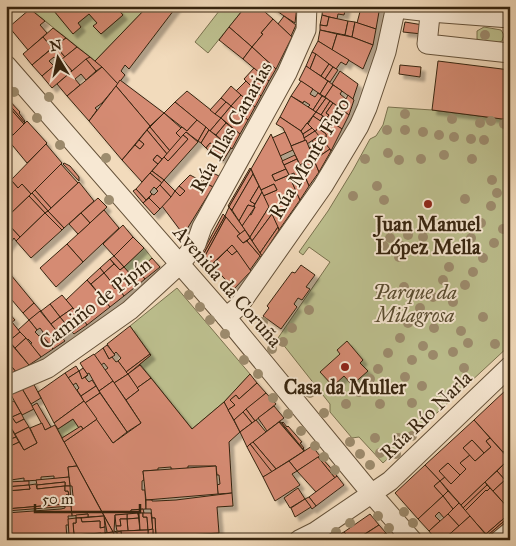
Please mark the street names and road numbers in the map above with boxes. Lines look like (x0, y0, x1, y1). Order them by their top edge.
street label: Rúa Illas Canarias (185, 57, 277, 197)
street label: Rúa Monte Faro (263, 93, 355, 223)
street label: Avenida da Coruña (168, 219, 288, 352)
street label: Camiño de Pipín (34, 252, 156, 354)
street label: Rúa Río Narla (375, 365, 477, 464)

